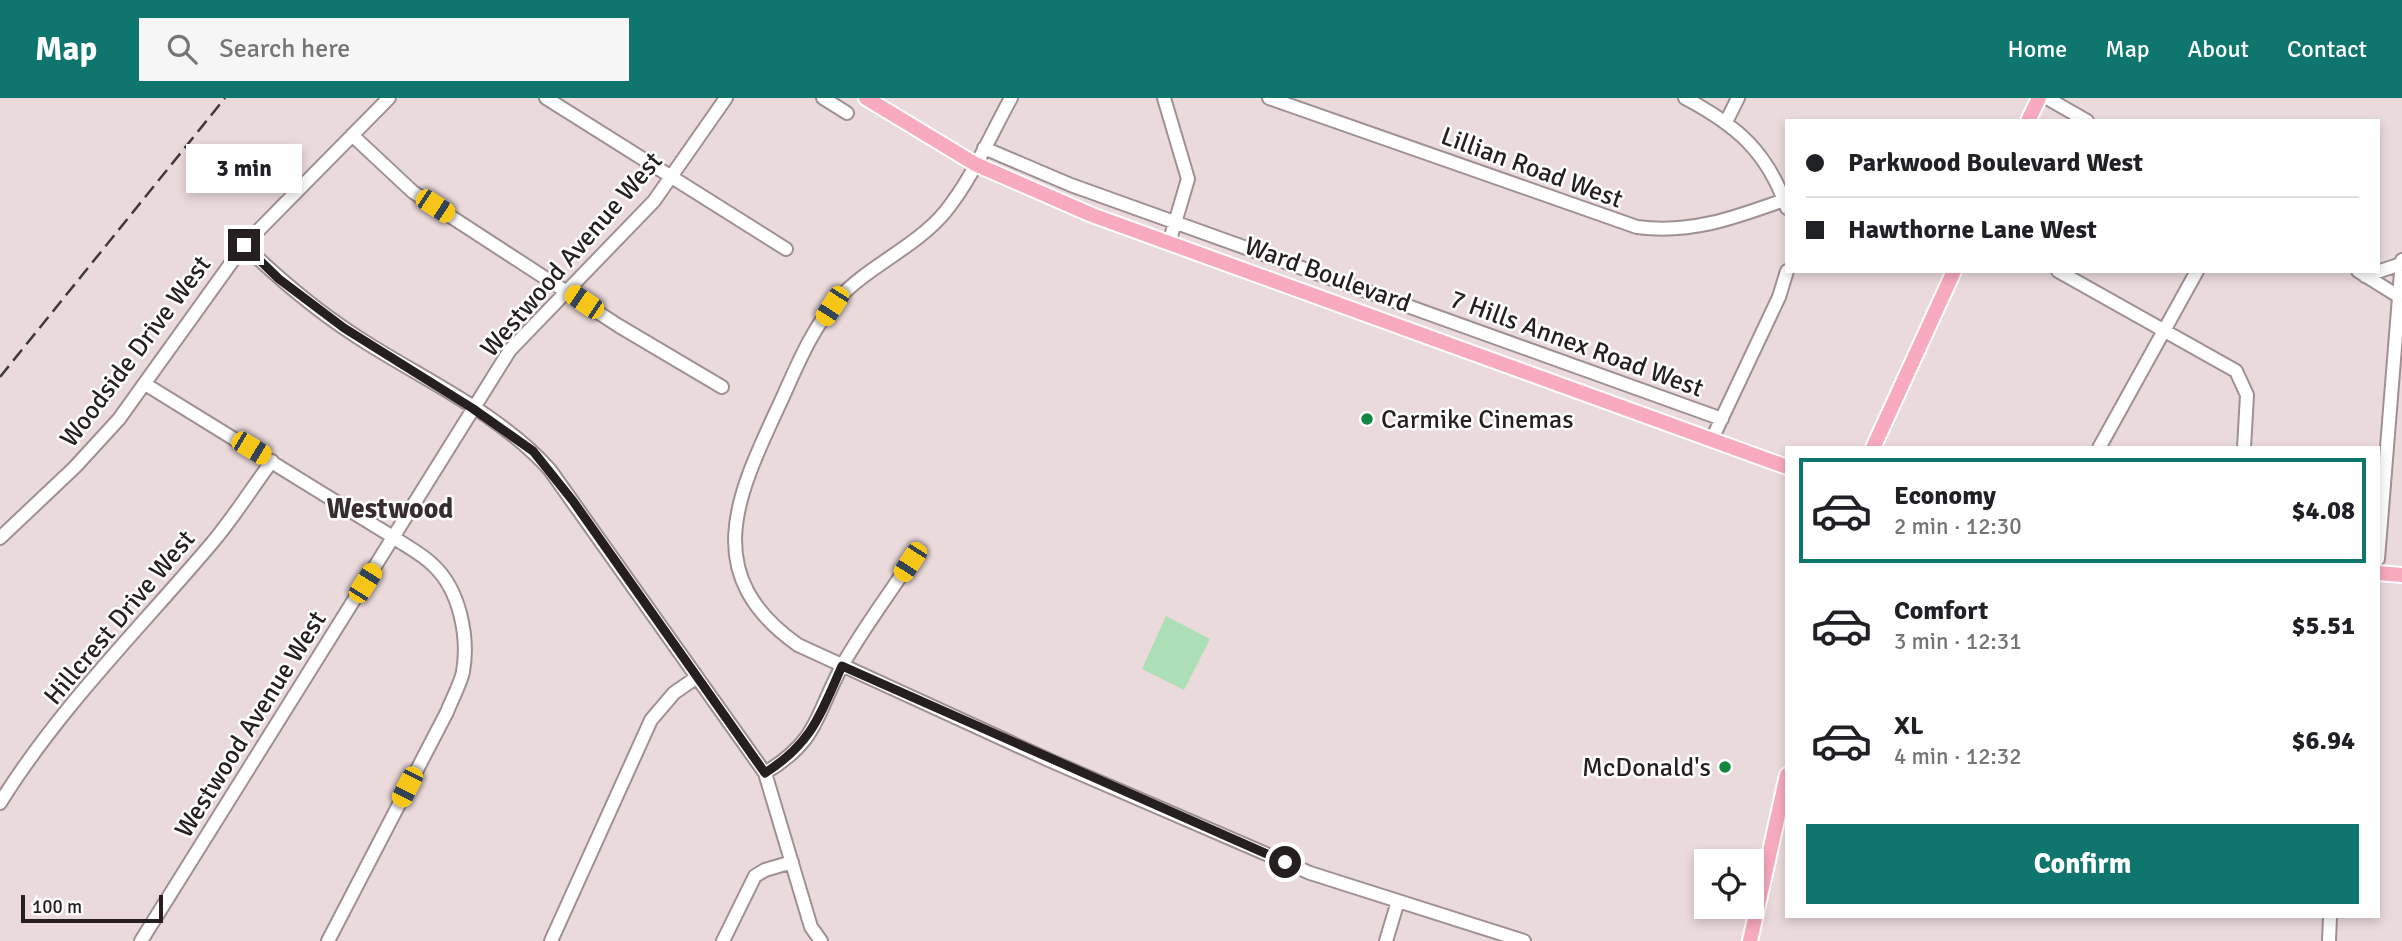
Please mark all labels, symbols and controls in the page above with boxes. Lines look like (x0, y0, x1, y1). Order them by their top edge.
search box (139, 18, 629, 81)
text: Map (35, 29, 97, 70)
icon: search (163, 30, 201, 68)
text: Search here (219, 33, 350, 65)
text: Home (2007, 34, 2067, 64)
text: Map (2105, 34, 2150, 64)
text: About (2188, 34, 2249, 64)
text: Contact (2287, 34, 2367, 64)
street label: Lillian Road West (1436, 120, 1627, 216)
callout: 3 min (186, 144, 302, 192)
street label: Westwood Avenue West (474, 146, 670, 364)
text: Parkwood Boulevard West (1848, 147, 2143, 179)
text: 3 min (216, 154, 272, 183)
car (412, 186, 459, 226)
text: Hawthorne Lane West (1848, 214, 2097, 246)
route end (228, 229, 260, 261)
street label: Ward Boulevard (1240, 230, 1415, 320)
street label: Woodside Drive West (53, 250, 218, 454)
car (561, 282, 608, 322)
car (812, 283, 853, 329)
street label: 7 Hills Annex Road West (1446, 283, 1708, 405)
place label: Carmike Cinemas (1381, 404, 1574, 436)
marker: Carmike Cinemas (1359, 411, 1375, 427)
car (228, 428, 275, 468)
icon: car (1810, 479, 1873, 542)
text: Economy (1894, 480, 1996, 512)
district label: Westwood (327, 492, 453, 526)
text: $4.08 (2291, 495, 2355, 527)
text: 2 min · 12:30 (1894, 512, 2022, 541)
street label: Hillcrest Drive West (37, 524, 202, 712)
car (890, 539, 931, 585)
car (345, 560, 386, 606)
icon: car (1810, 594, 1873, 657)
text: Comfort (1894, 595, 1988, 627)
street label: Westwood Avenue West (168, 605, 334, 844)
text: $5.51 (2291, 610, 2355, 642)
text: 3 min · 12:31 (1894, 627, 2022, 656)
icon: car (1810, 709, 1873, 772)
text: XL (1894, 710, 1924, 742)
text: $6.94 (2291, 725, 2355, 757)
text: 4 min · 12:32 (1894, 742, 2022, 771)
place label: McDonald's (1582, 752, 1711, 784)
marker: McDonald's (1717, 759, 1733, 775)
car (389, 764, 426, 810)
button: Confirm (1806, 824, 2359, 904)
route start (1269, 846, 1301, 878)
map controls (1694, 849, 1764, 919)
button: locate (1694, 849, 1764, 919)
scale bar (21, 892, 163, 924)
text: 100 m (32, 895, 82, 919)

